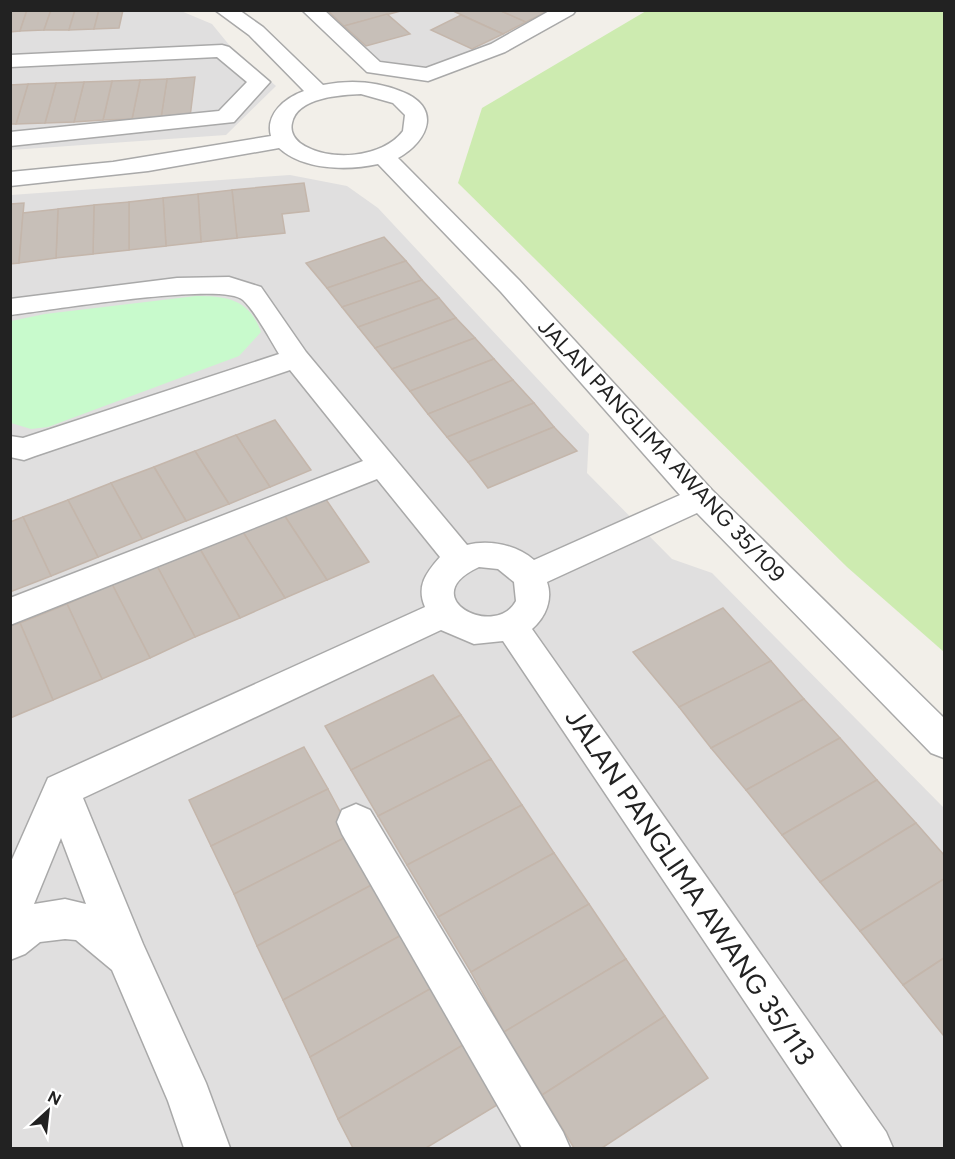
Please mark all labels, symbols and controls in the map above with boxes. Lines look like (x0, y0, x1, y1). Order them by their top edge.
street label: JALAN PANGLIMA AWANG 35/109 (532, 313, 791, 588)
street label: JALAN PANGLIMA AWANG 35/113 (558, 702, 822, 1071)
north arrow (18, 1081, 78, 1141)
text: N (45, 1087, 64, 1109)

